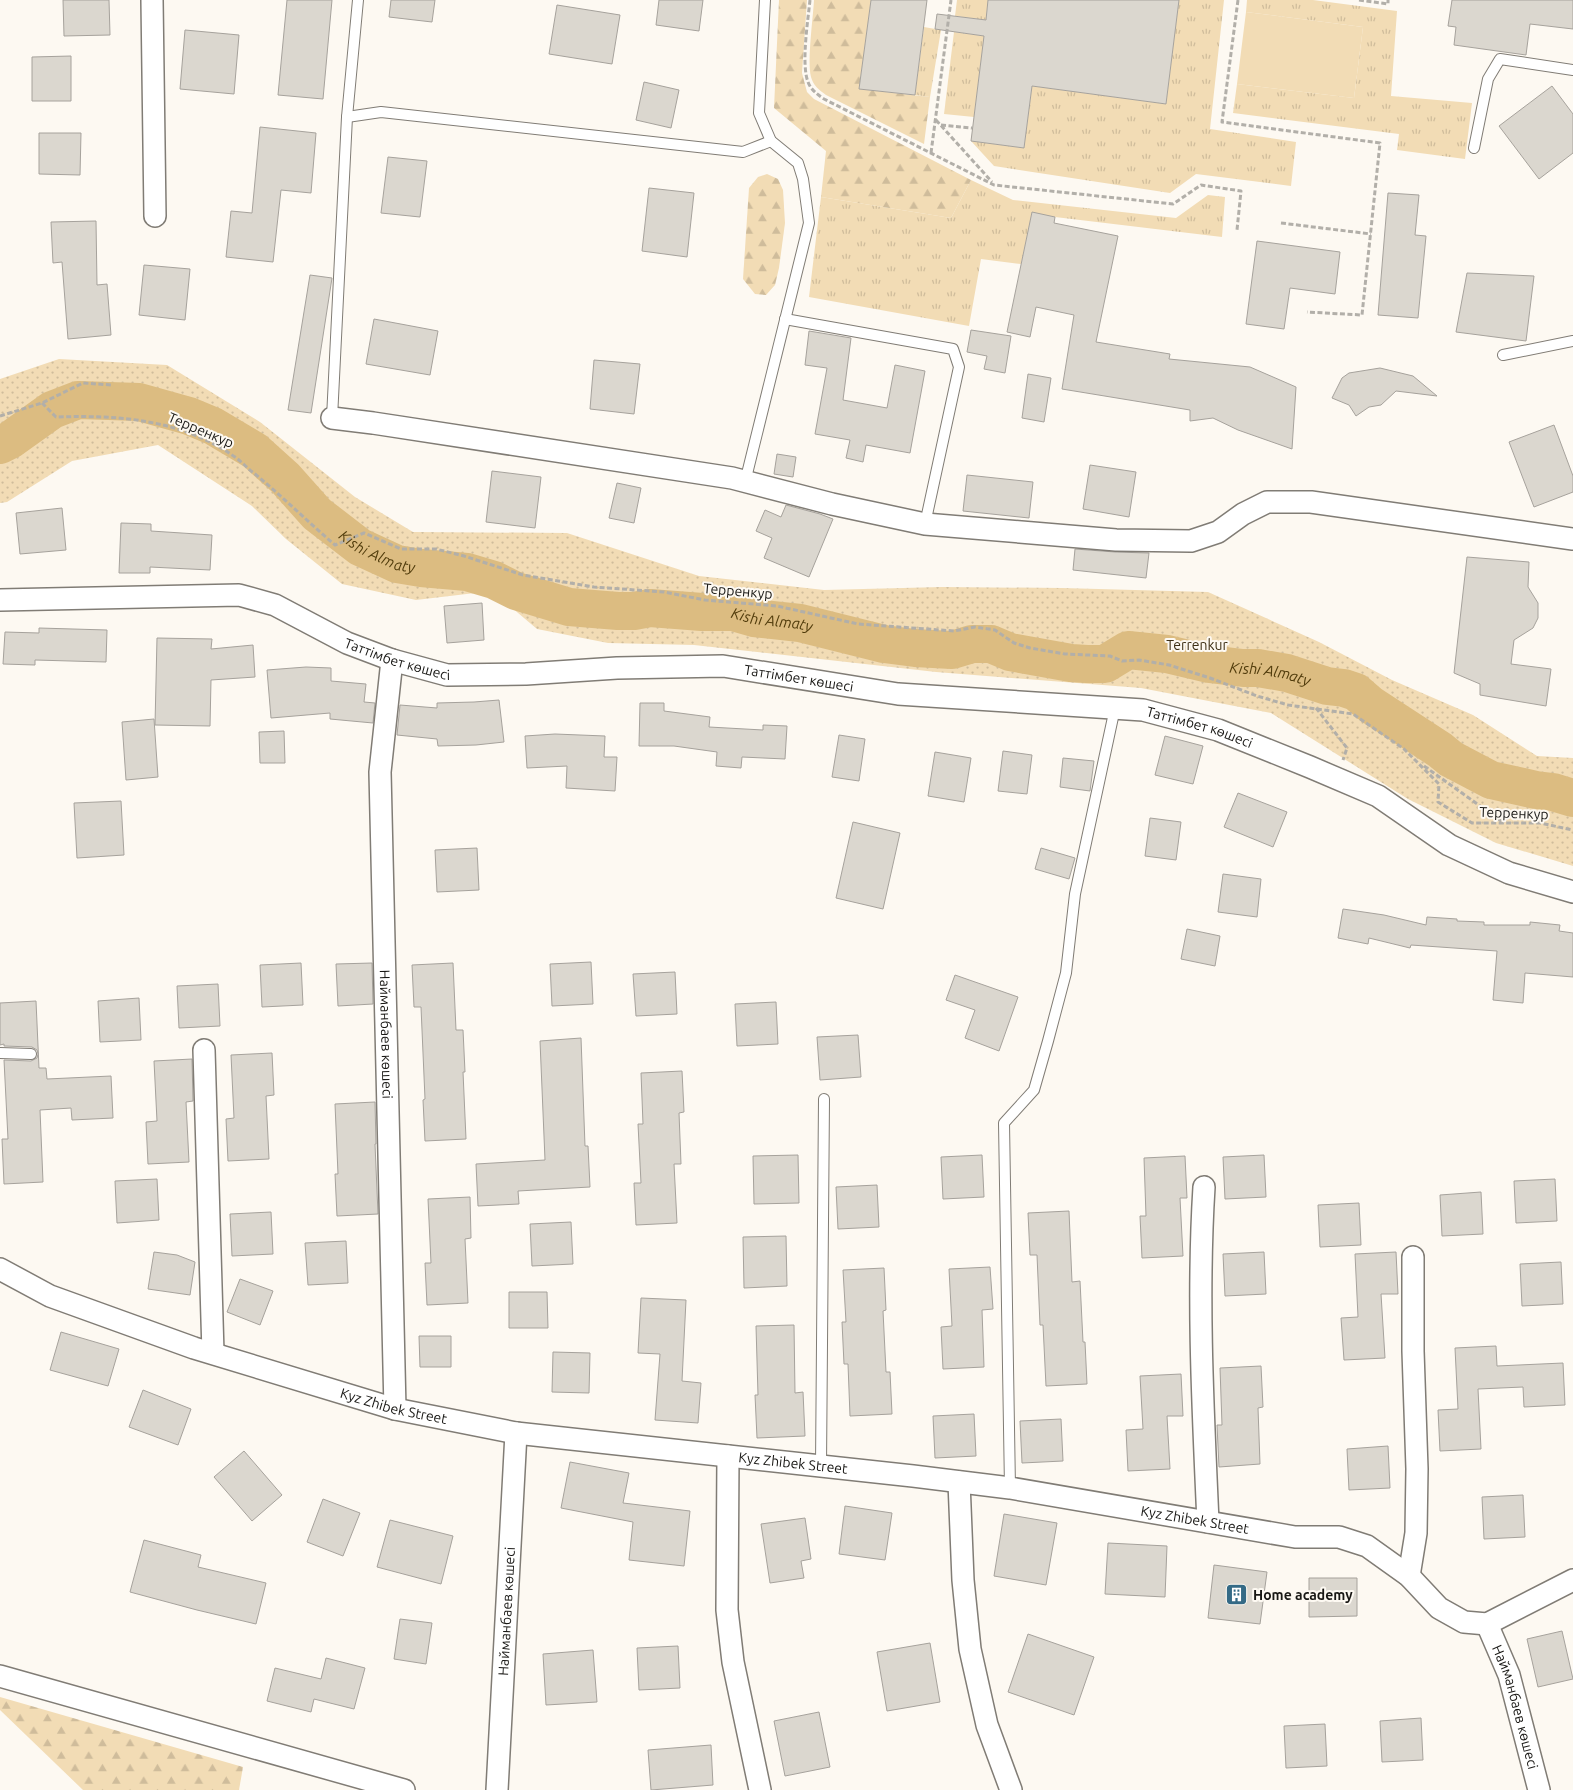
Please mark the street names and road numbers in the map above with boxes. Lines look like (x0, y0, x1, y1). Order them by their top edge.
street label: Терренкур (166, 409, 236, 451)
street label: Терренкур (703, 580, 773, 602)
street label: Таттімбет көшесі (342, 635, 450, 683)
street label: Таттімбет көшесі (743, 662, 855, 695)
street label: Таттімбет көшесі (1145, 703, 1255, 751)
street label: Терренкур (1479, 804, 1549, 822)
street label: Найманбаев көшесі (377, 970, 396, 1099)
street label: Kyz Zhibek Street (338, 1385, 449, 1427)
street label: Kyz Zhibek Street (738, 1449, 849, 1477)
street label: Kyz Zhibek Street (1140, 1503, 1251, 1537)
street label: Найманбаев көшесі (495, 1546, 518, 1676)
street label: Найманбаев көшесі (1489, 1642, 1541, 1771)

